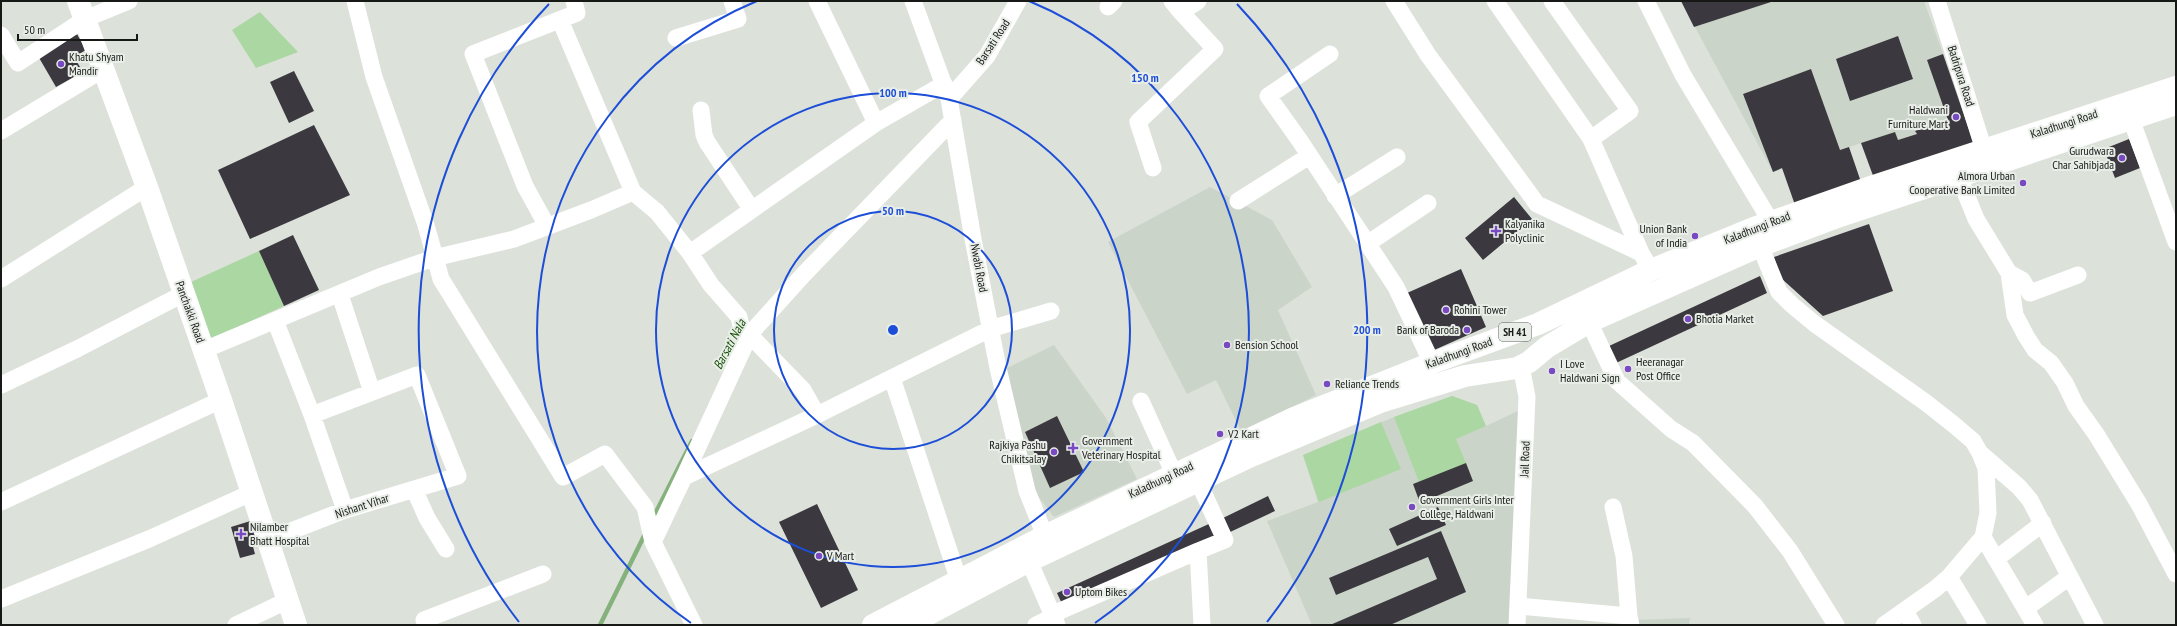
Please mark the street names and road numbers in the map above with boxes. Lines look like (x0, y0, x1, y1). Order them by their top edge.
street label: Barsati Road (972, 16, 1013, 67)
street label: Badripura Road (1945, 44, 1978, 108)
street label: Kaladhungi Road (2028, 106, 2099, 141)
street label: Kaladhungi Road (1722, 208, 1792, 247)
street label: Nwabi Road (967, 242, 992, 293)
street label: Panchakki Road (172, 279, 209, 345)
road number: SH 41 (1499, 323, 1531, 341)
street label: Kaladhungi Road (1423, 334, 1494, 372)
street label: Jail Road (1516, 441, 1533, 478)
street label: Kaladhungi Road (1126, 458, 1196, 501)
street label: Nishant Vihar (333, 490, 391, 521)

